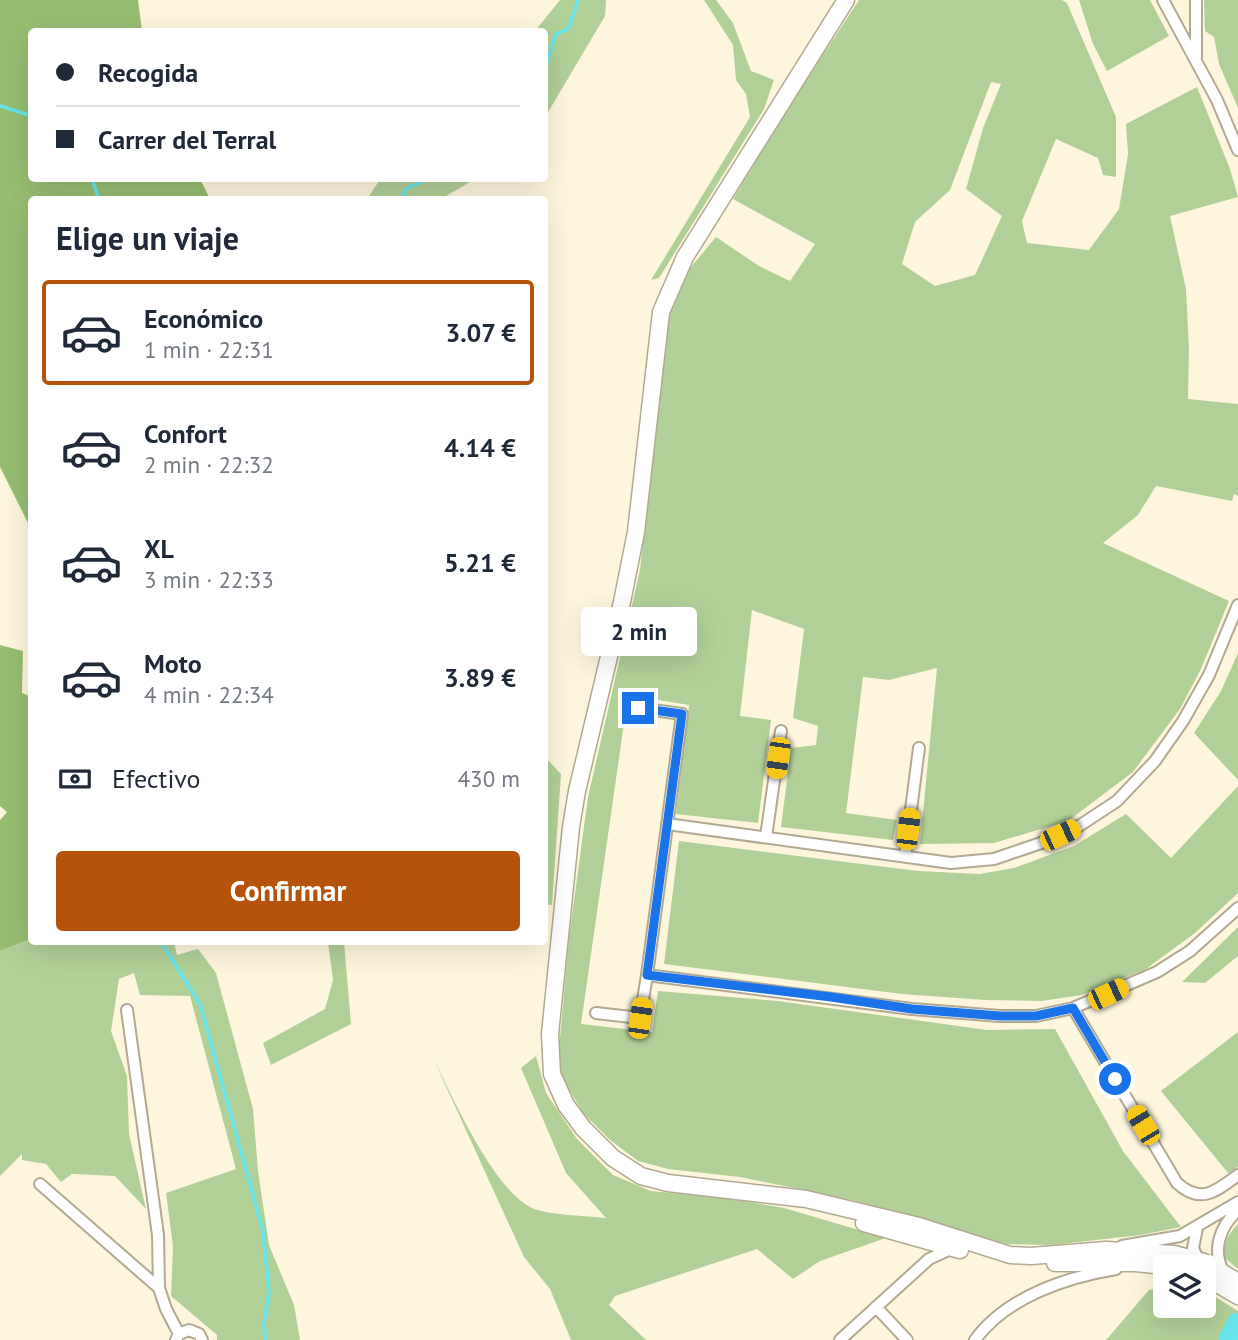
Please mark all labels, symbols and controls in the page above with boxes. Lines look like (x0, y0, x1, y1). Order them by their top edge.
text: Recogida (98, 56, 198, 89)
text: Carrer del Terral (98, 123, 276, 156)
text: Elige un viaje (56, 217, 239, 259)
icon: car (60, 301, 123, 364)
text: Económico (144, 302, 263, 335)
text: 3.07 € (445, 316, 516, 349)
text: 1 min · 22:31 (144, 335, 274, 364)
icon: car (60, 416, 123, 479)
text: Confort (144, 417, 227, 450)
text: 4.14 € (444, 431, 516, 464)
text: 2 min · 22:32 (144, 450, 274, 479)
icon: car (60, 531, 123, 594)
text: XL (144, 532, 174, 565)
text: 5.21 € (444, 546, 516, 579)
text: 3 min · 22:33 (144, 565, 274, 594)
callout: 2 min (580, 606, 696, 656)
text: 2 min (611, 617, 667, 646)
icon: car (60, 646, 123, 709)
text: Moto (144, 647, 202, 680)
text: 3.89 € (444, 661, 516, 694)
text: 4 min · 22:34 (144, 680, 274, 709)
route end (622, 692, 654, 724)
car (765, 736, 792, 780)
icon: cash (56, 760, 94, 798)
text: Efectivo (112, 762, 201, 795)
text: 430 m (458, 764, 520, 793)
car (896, 807, 921, 851)
car (1037, 817, 1084, 853)
button: Confirmar (56, 851, 520, 931)
car (1085, 976, 1132, 1012)
car (627, 996, 654, 1040)
route start (1099, 1063, 1131, 1095)
car (1124, 1102, 1163, 1148)
map controls (1153, 1255, 1216, 1318)
button: layers (1153, 1255, 1216, 1318)

